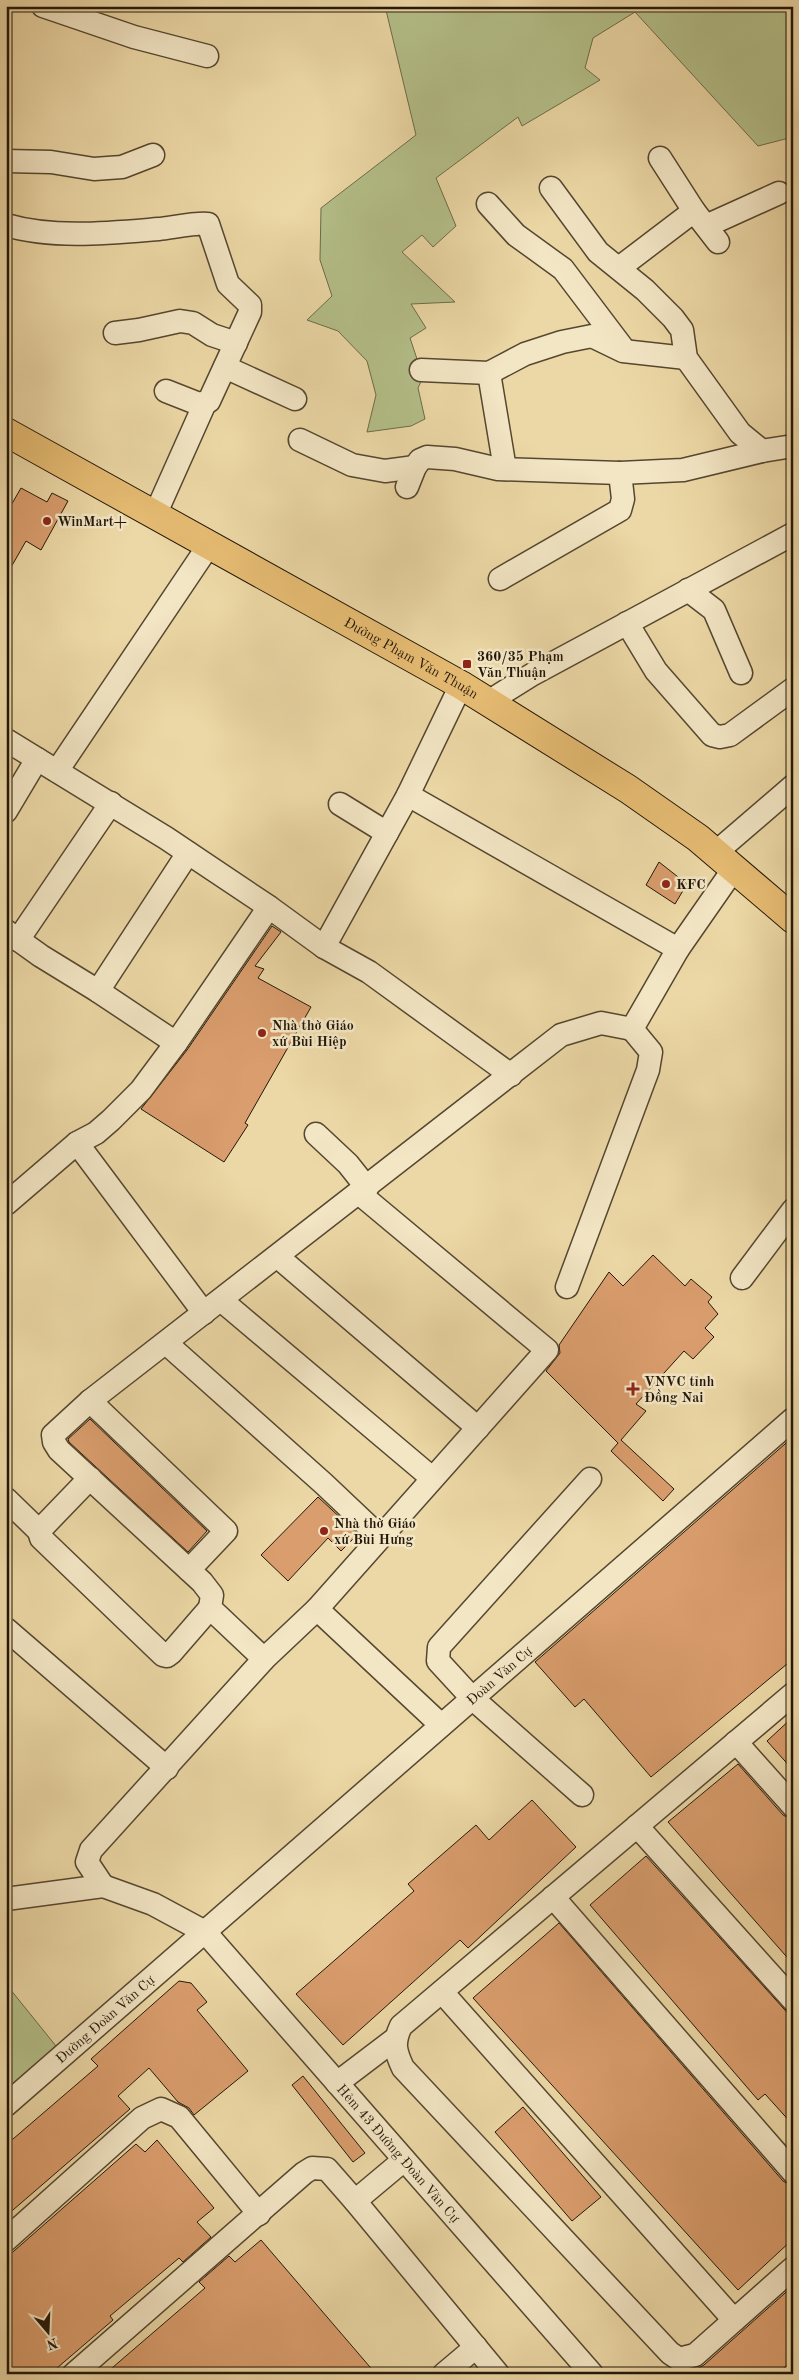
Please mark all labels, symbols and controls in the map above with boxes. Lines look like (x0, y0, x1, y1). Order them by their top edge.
marker: WinMart+ (41, 515, 53, 527)
place label: WinMart+ (57, 515, 127, 529)
street label: Đường Phạm Văn Thuận (341, 615, 481, 702)
place label: 360/35 Phạm Văn Thuận (477, 650, 564, 680)
marker: 360/35 Phạm Văn Thuận (461, 658, 473, 670)
marker: KFC (660, 878, 672, 890)
place label: KFC (676, 878, 705, 892)
place label: Nhà thờ Giáo xứ Bùi Hiệp (272, 1019, 354, 1049)
marker: Nhà thờ Giáo xứ Bùi Hiệp (256, 1027, 268, 1039)
place label: VNVC tỉnh Đồng Nai (644, 1375, 714, 1405)
marker: VNVC tỉnh Đồng Nai (626, 1382, 640, 1396)
place label: Nhà thờ Giáo xứ Bùi Hưng (334, 1517, 416, 1547)
marker: Nhà thờ Giáo xứ Bùi Hưng (318, 1525, 330, 1537)
street label: Đoàn Văn Cự (464, 1644, 535, 1708)
street label: Đường Đoàn Văn Cự (53, 1973, 158, 2066)
street label: Hẻm 43 Đường Đoàn Văn Cự (334, 2082, 462, 2226)
north arrow (22, 2308, 72, 2358)
text: N (44, 2335, 59, 2352)

